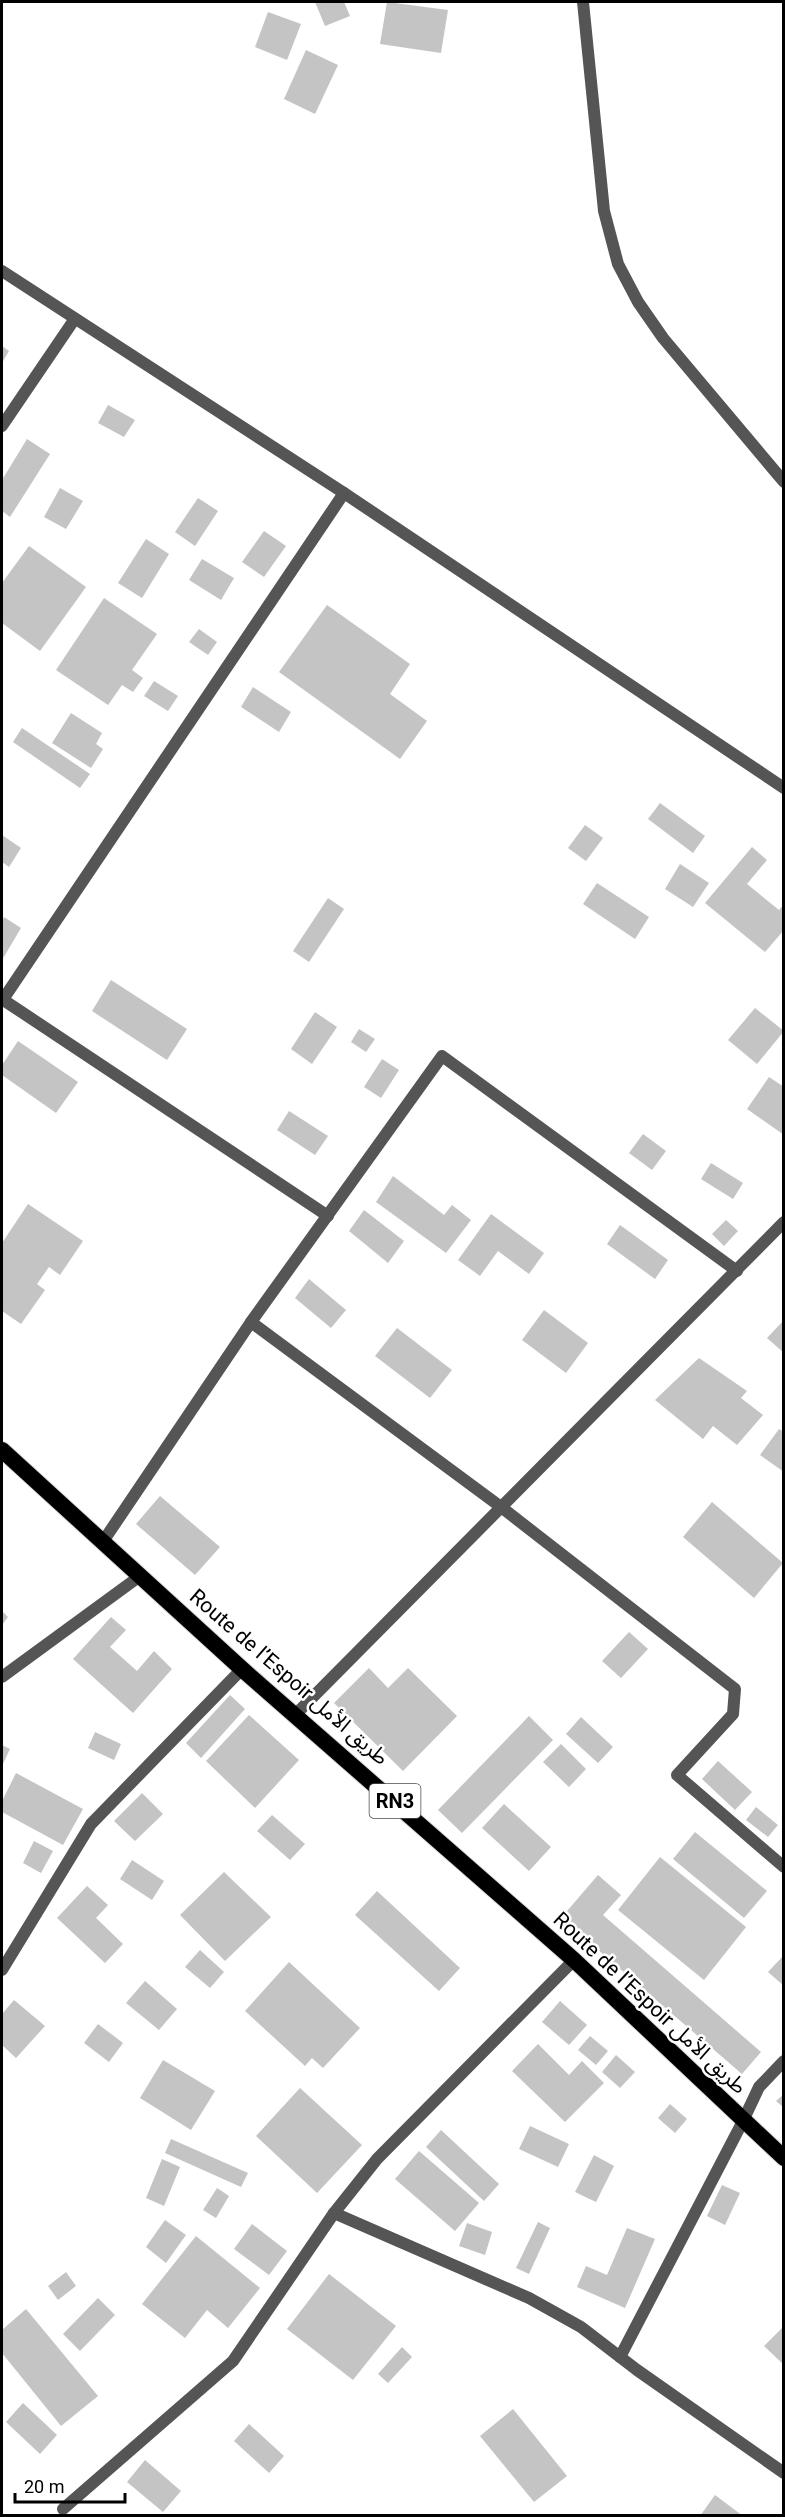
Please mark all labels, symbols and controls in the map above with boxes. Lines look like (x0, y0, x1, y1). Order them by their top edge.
street label: Route de l’Espoir طريق الأمل (184, 1584, 393, 1770)
road number: RN3 (370, 1784, 420, 1818)
street label: Route de l’Espoir طريق الأمل (548, 1907, 751, 2100)
scale bar (15, 2466, 124, 2504)
text: 20 m (24, 2476, 64, 2497)

